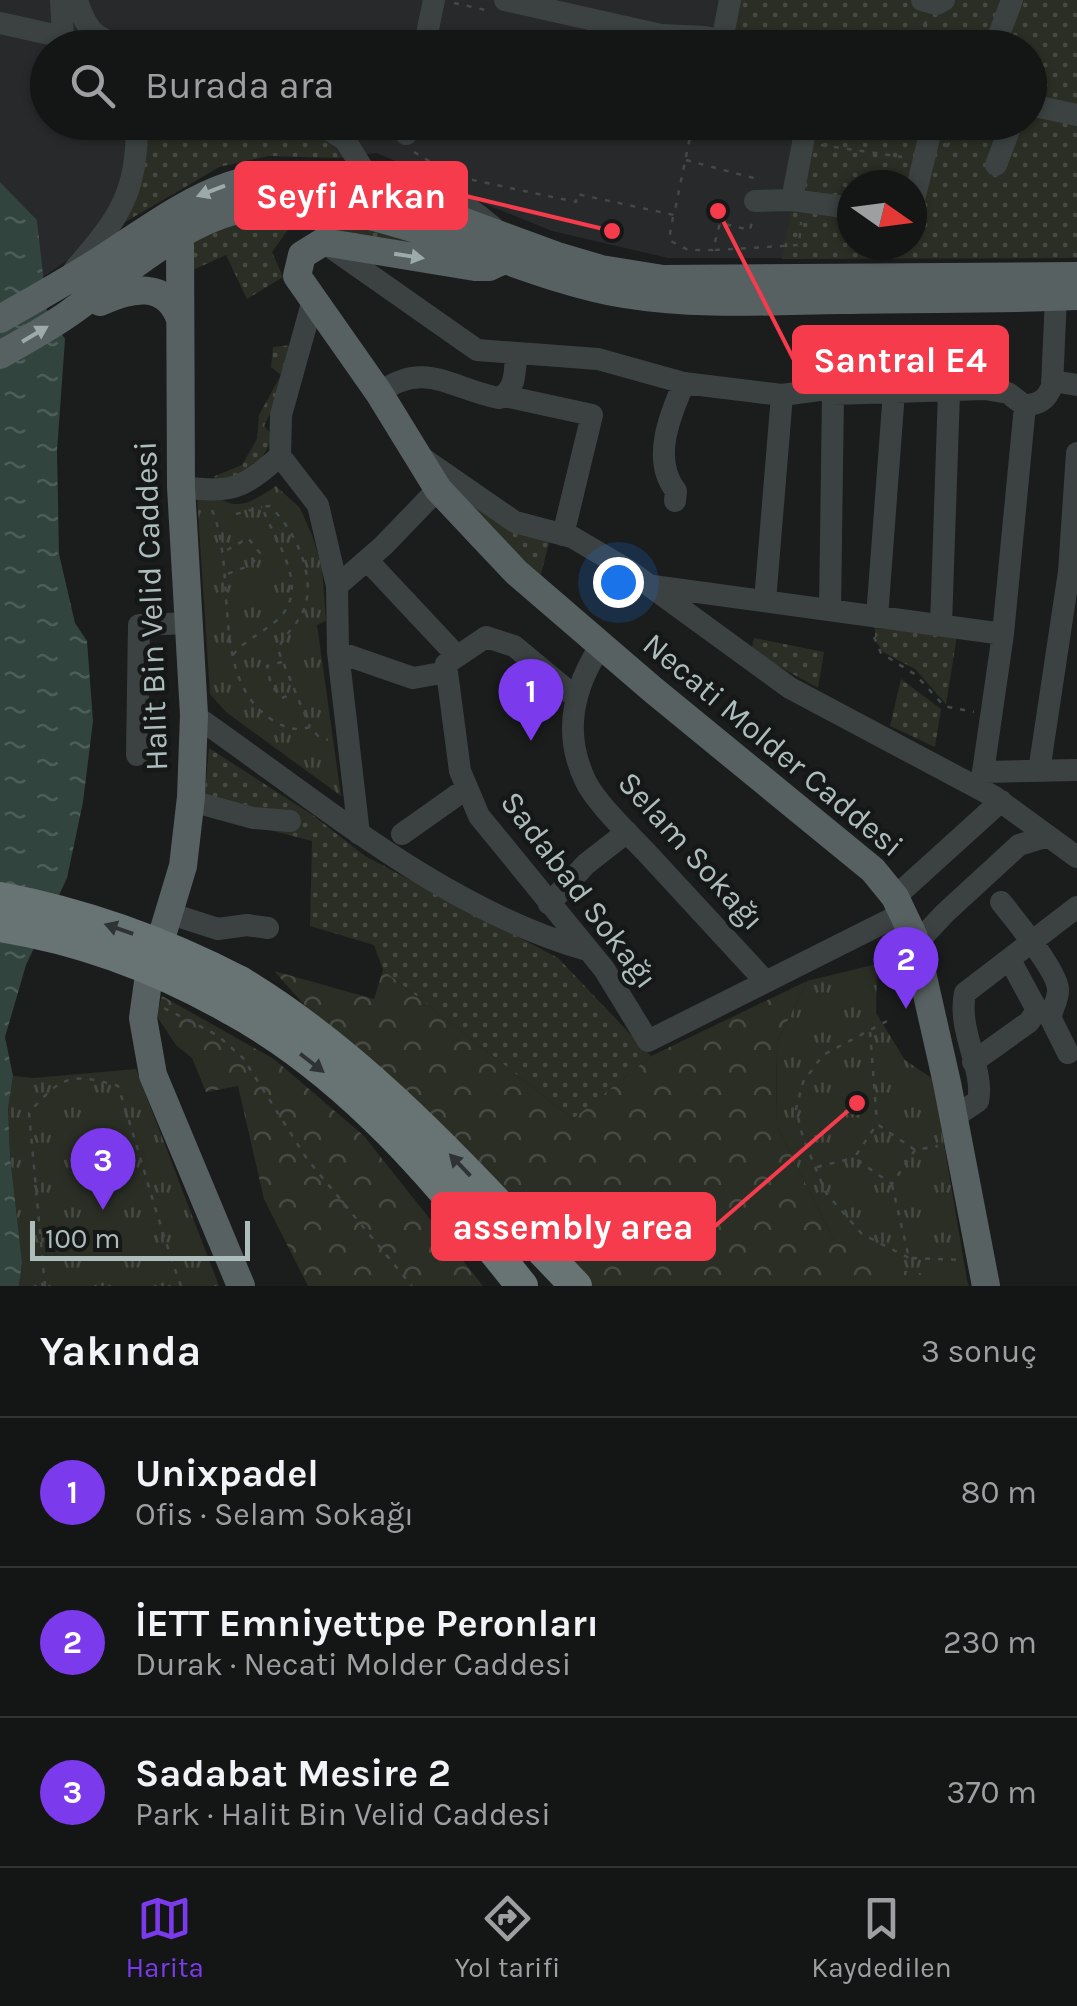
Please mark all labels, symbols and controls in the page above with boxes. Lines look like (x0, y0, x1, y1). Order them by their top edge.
search box (30, 30, 1047, 140)
icon: search (65, 58, 120, 113)
text: Burada ara (145, 63, 334, 108)
callout: Seyfi Arkan (236, 163, 466, 228)
north arrow (837, 170, 927, 260)
text: Seyfi Arkan (256, 176, 446, 218)
one-way arrow (196, 184, 226, 200)
one-way arrow (393, 249, 425, 264)
one-way arrow (21, 326, 49, 343)
callout: Santral E4 (794, 327, 1007, 392)
text: Santral E4 (813, 340, 987, 381)
street label: Halit Bin Velid Caddesi (127, 441, 175, 771)
your location (593, 557, 644, 608)
street label: Necati Molder Caddesi (636, 626, 910, 864)
pin: 1 (498, 658, 564, 741)
street label: Selam Sokağı (610, 764, 772, 938)
street label: Sadabad Sokağı (493, 784, 665, 996)
one-way arrow (104, 921, 134, 936)
pin: 2 (874, 926, 938, 1009)
one-way arrow (299, 1052, 325, 1073)
pin: 3 (70, 1128, 136, 1210)
one-way arrow (449, 1153, 472, 1177)
callout: assembly area (433, 1194, 714, 1259)
text: assembly area (452, 1207, 694, 1249)
scale bar (30, 1216, 250, 1260)
text: 100 m (45, 1222, 120, 1255)
text: Yakında (40, 1326, 201, 1376)
text: 3 sonuç (921, 1333, 1037, 1370)
text: Unixpadel (135, 1451, 319, 1496)
text: 1 (67, 1474, 78, 1511)
text: 80 m (961, 1474, 1037, 1511)
text: Ofis · Selam Sokağı (135, 1496, 414, 1533)
text: İETT Emniyettpe Peronları (135, 1601, 599, 1646)
text: 2 (63, 1624, 82, 1661)
text: 230 m (943, 1624, 1037, 1661)
text: Durak · Necati Molder Caddesi (135, 1646, 571, 1683)
text: Sadabat Mesire 2 (135, 1751, 451, 1796)
text: 3 (63, 1774, 82, 1811)
text: 370 m (947, 1774, 1037, 1811)
text: Park · Halit Bin Velid Caddesi (135, 1796, 551, 1833)
tab: Harita (125, 1891, 204, 1984)
tab: Yol tarifi (455, 1891, 560, 1984)
tab: Kaydedilen (811, 1891, 952, 1984)

